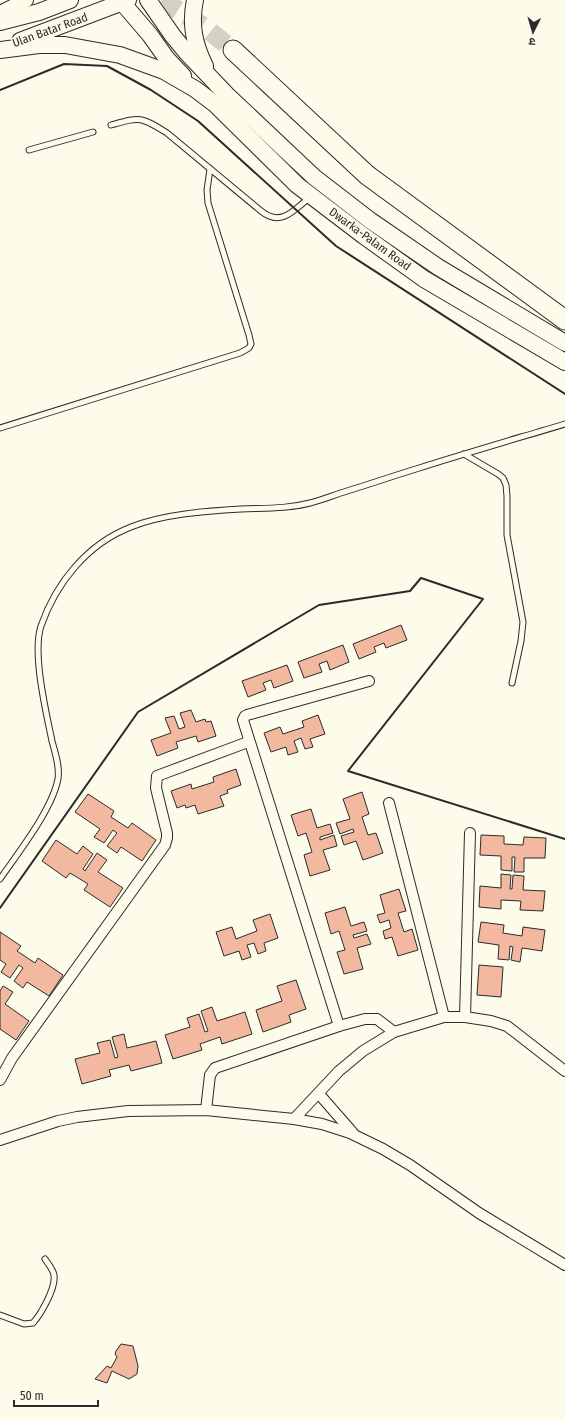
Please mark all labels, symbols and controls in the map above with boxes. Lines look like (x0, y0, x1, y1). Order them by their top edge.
street label: Ulan Batar Road (10, 10, 90, 50)
north arrow (513, 12, 553, 52)
text: उ (528, 35, 536, 48)
street label: Dwarka-Palam Road (326, 205, 414, 273)
scale bar (14, 1382, 98, 1408)
text: 50 m (20, 1389, 44, 1403)

